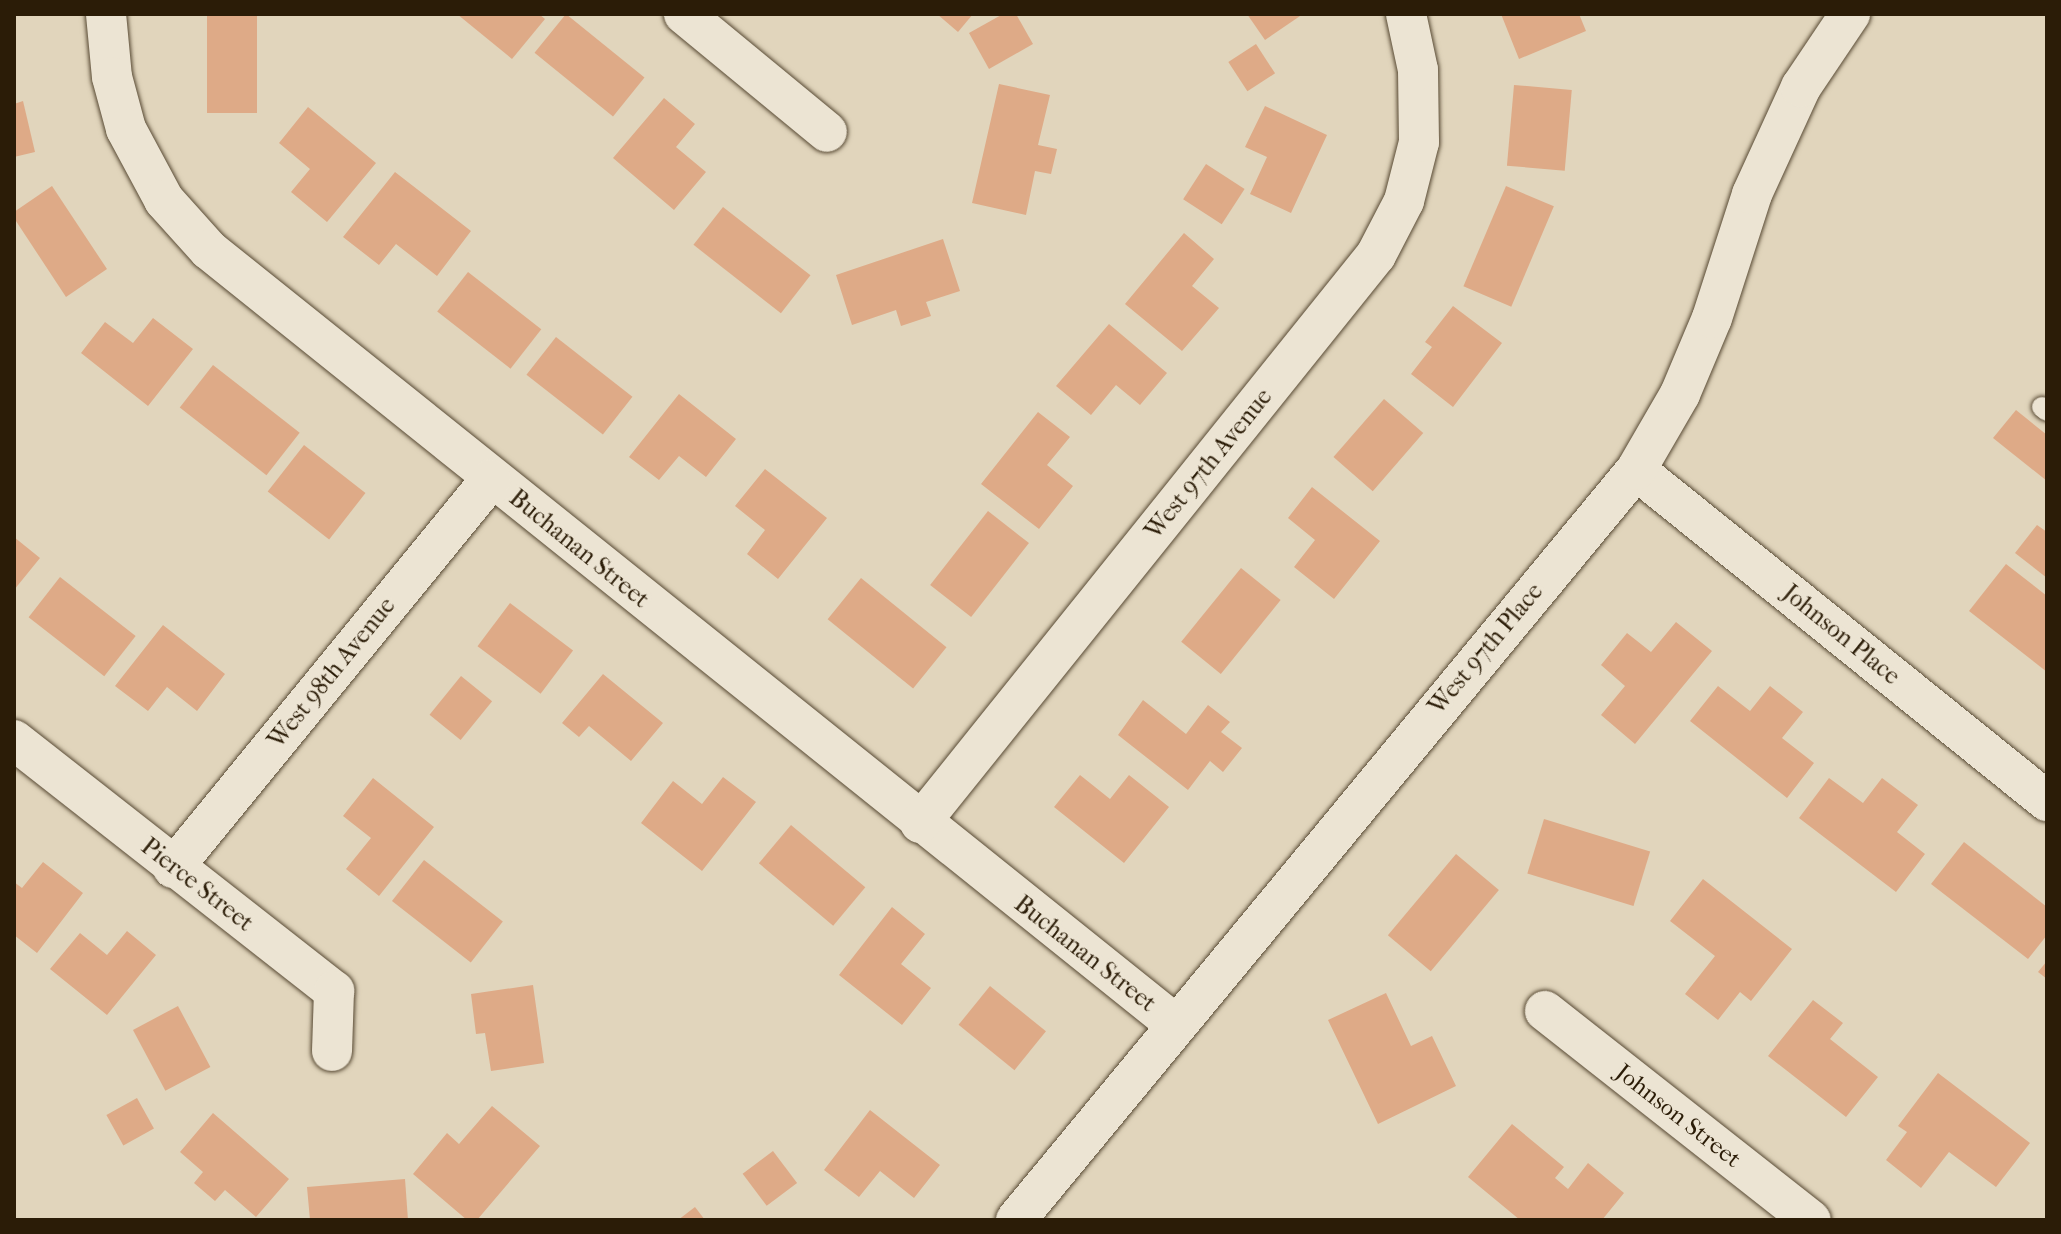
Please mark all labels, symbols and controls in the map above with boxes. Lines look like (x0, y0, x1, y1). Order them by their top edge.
street label: West 97th Avenue (1140, 383, 1278, 545)
street label: Buchanan Street (503, 484, 655, 614)
street label: West 97th Place (1423, 578, 1549, 720)
street label: Johnson Place (1777, 579, 1905, 691)
street label: West 98th Avenue (262, 592, 402, 754)
street label: Pierce Street (135, 832, 259, 938)
street label: Buchanan Street (1009, 890, 1161, 1018)
street label: Johnson Street (1610, 1058, 1746, 1174)

